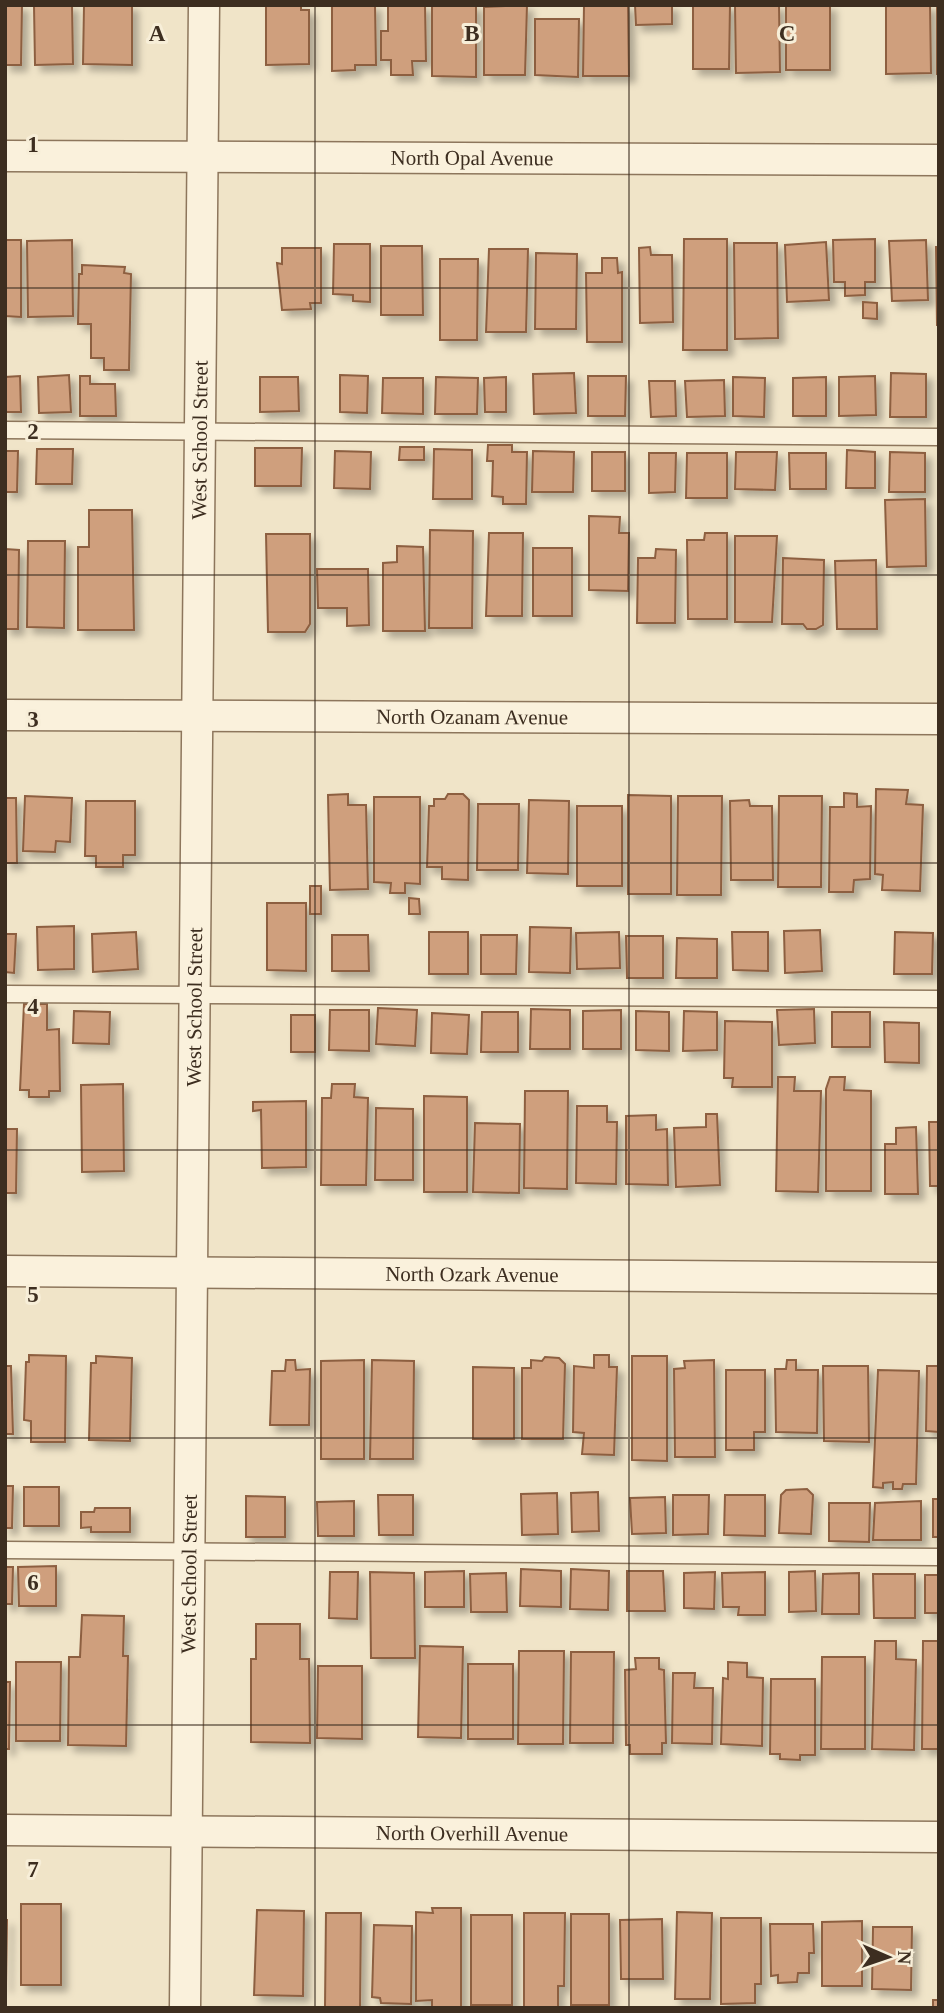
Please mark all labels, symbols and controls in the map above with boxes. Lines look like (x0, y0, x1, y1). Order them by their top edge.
text: A (149, 21, 166, 46)
text: B (464, 21, 480, 46)
text: C (779, 21, 795, 46)
text: 1 (27, 132, 39, 157)
street label: North Opal Avenue (390, 146, 554, 170)
street label: West School Street (187, 360, 213, 520)
text: 2 (27, 419, 39, 444)
street label: North Ozanam Avenue (376, 705, 568, 729)
text: 3 (27, 707, 39, 732)
street label: West School Street (182, 927, 207, 1087)
text: 4 (27, 994, 39, 1019)
street label: North Ozark Avenue (385, 1262, 559, 1287)
text: 5 (27, 1282, 39, 1307)
street label: West School Street (176, 1494, 202, 1654)
text: 6 (27, 1570, 39, 1595)
street label: North Overhill Avenue (376, 1821, 568, 1846)
text: 7 (27, 1857, 39, 1882)
north arrow (853, 1922, 923, 1992)
text: N (894, 1950, 915, 1965)

